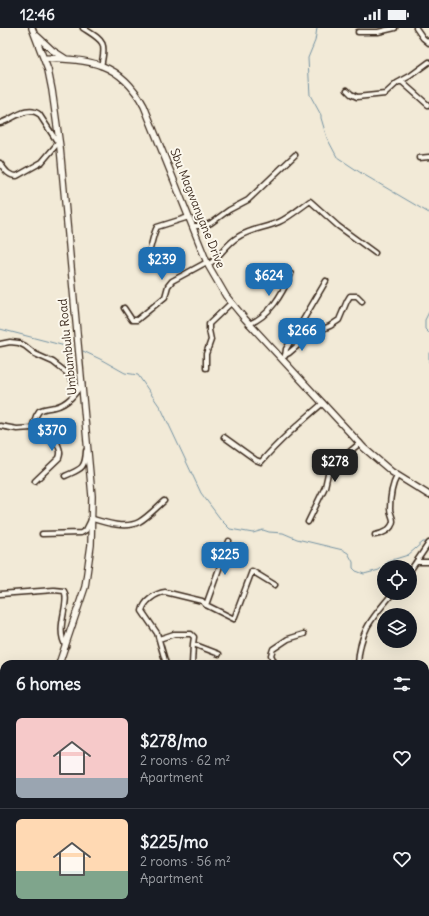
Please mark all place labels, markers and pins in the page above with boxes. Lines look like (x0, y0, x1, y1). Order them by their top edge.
pin: $239 (138, 247, 186, 281)
pin: $624 (245, 263, 293, 297)
pin: $266 (278, 318, 326, 352)
pin: $370 (28, 418, 76, 452)
pin: $278 (311, 449, 359, 483)
pin: $225 (201, 542, 249, 576)

